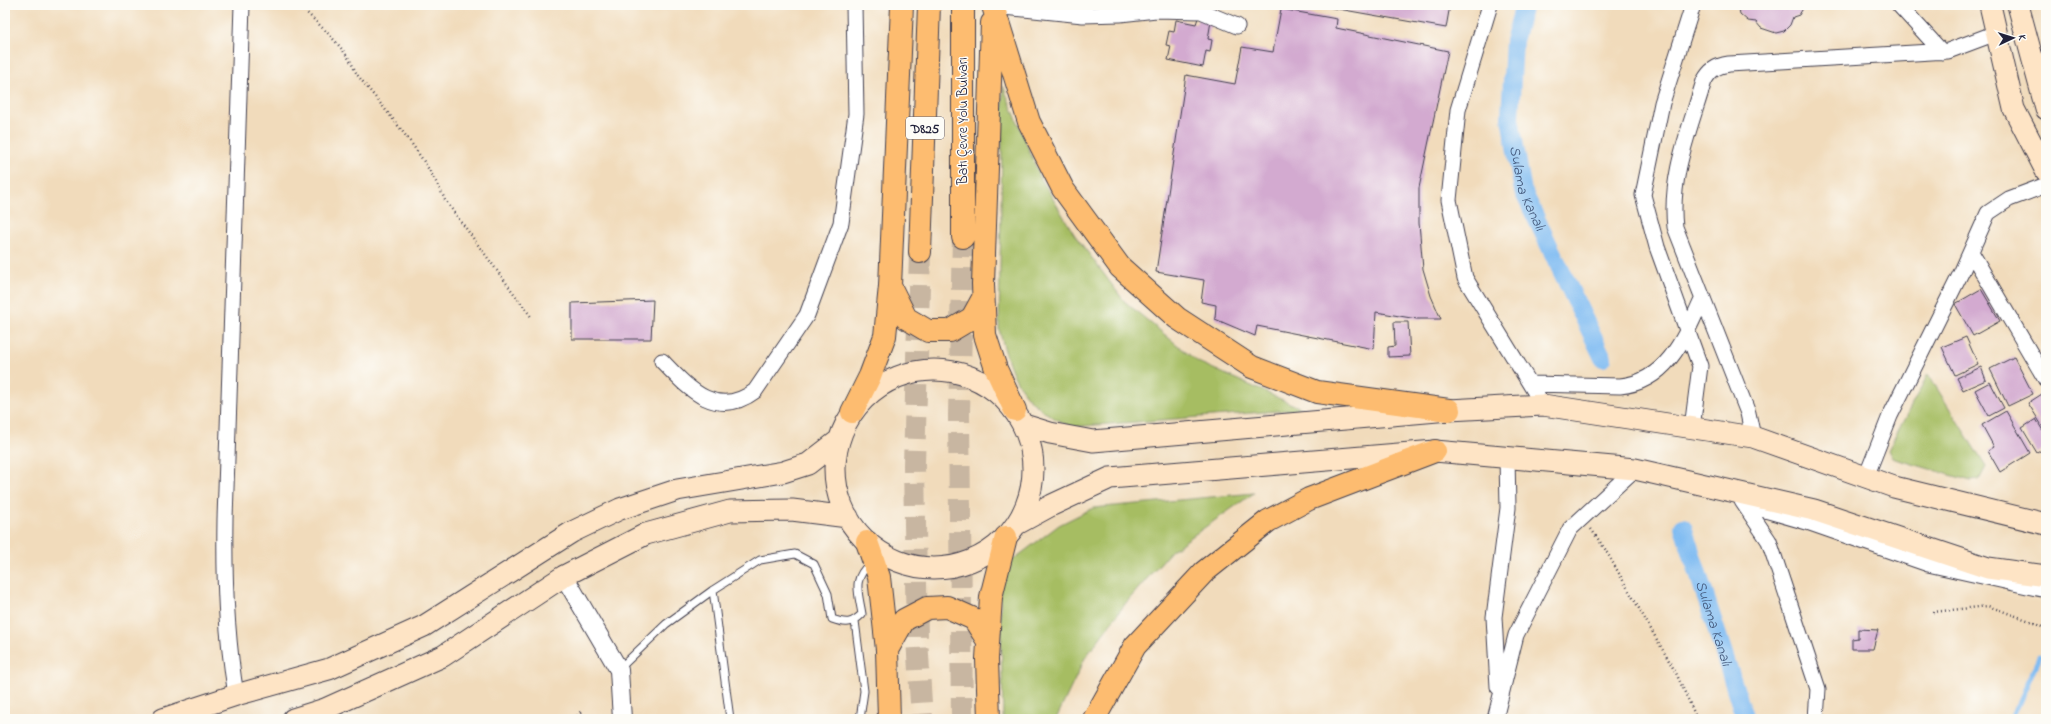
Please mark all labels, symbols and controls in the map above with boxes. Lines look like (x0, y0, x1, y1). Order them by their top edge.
north arrow (1993, 18, 2033, 58)
text: K (2014, 34, 2030, 41)
street label: Batı Çevre Yolu Bulvarı (953, 57, 974, 186)
road number: D825 (906, 117, 944, 139)
water label: Sulama Kanalı (1503, 144, 1551, 235)
water label: Sulama Kanalı (1689, 578, 1737, 669)

